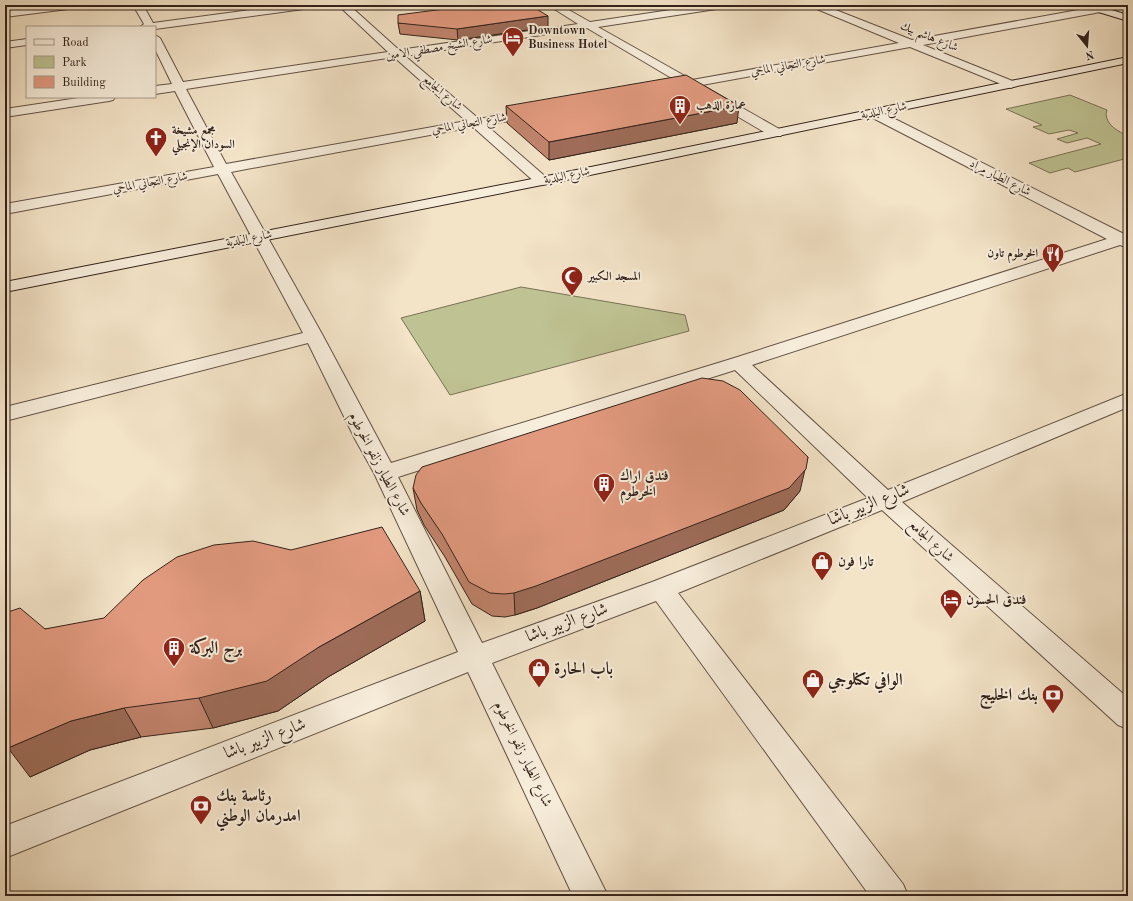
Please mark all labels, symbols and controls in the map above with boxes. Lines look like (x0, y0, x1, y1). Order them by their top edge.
street label: شارع هاشم بيك (896, 19, 960, 59)
hotel icon: Downtown Business Hotel (500, 25, 526, 58)
place label: Downtown Business Hotel (528, 25, 608, 51)
legend (26, 26, 156, 98)
north arrow (1067, 26, 1107, 66)
street label: شارع الشيخ مصطفي الامين (385, 34, 494, 67)
text: Road (62, 37, 89, 49)
text: N (1083, 48, 1095, 61)
street label: شارع التجاني الماحي (750, 53, 827, 82)
text: Park (62, 57, 87, 69)
street label: شارع الجامع (417, 73, 464, 116)
text: Building (62, 77, 106, 89)
building icon: عمارة الذهب (667, 93, 693, 126)
place label: عمارة الذهب (696, 99, 746, 113)
street label: شارع البلدية (860, 100, 909, 126)
street label: شارع التجاني الماحي (431, 111, 508, 140)
church icon: مجمع مشيخة السودان الإنجيلي (143, 125, 169, 158)
place label: مجمع مشيخة السودان الإنجيلي (171, 125, 235, 156)
street label: شارع الطيار مراد (966, 157, 1033, 202)
street label: شارع البلدية (543, 165, 592, 191)
street label: شارع التجاني الماحي (112, 170, 189, 199)
street label: شارع البلدية (225, 229, 274, 253)
restaurant icon: الخرطوم تاون (1040, 241, 1066, 274)
place label: الخرطوم تاون (987, 247, 1038, 264)
mosque icon: المسجد الكبير (559, 264, 585, 297)
place label: المسجد الكبير (586, 269, 641, 283)
street label: شارع الطيار زلفو الخرطوم (341, 410, 412, 521)
place label: فندق اراك الخرطوم (620, 468, 669, 504)
building icon: فندق اراك الخرطوم (591, 471, 617, 504)
street label: شارع الزبير باشا (826, 481, 914, 533)
street label: شارع الجامع (902, 517, 956, 569)
shop icon: تارا فون (809, 549, 835, 582)
place label: تارا فون (838, 555, 874, 570)
hotel icon: فندق الحسون (938, 587, 964, 620)
place label: فندق الحسون (966, 593, 1026, 608)
street label: شارع الزبير باشا (524, 600, 612, 649)
building icon: برج البركة (161, 635, 187, 668)
place label: برج البركة (189, 637, 242, 663)
shop icon: باب الحارة (526, 656, 552, 689)
place label: باب الحارة (554, 660, 613, 679)
shop icon: الوافي تكنلوجي (800, 667, 826, 700)
place label: الوافي تكنلوجي (827, 671, 903, 694)
bank icon: بنك الخليج (1040, 682, 1066, 715)
place label: بنك الخليج (979, 687, 1038, 710)
street label: شارع الطيار زلفو الخرطوم (487, 699, 555, 811)
street label: شارع الزبير باشا (222, 716, 310, 766)
place label: رئاسة بنك امدرمان الوطني (216, 787, 301, 832)
bank icon: رئاسة بنك امدرمان الوطني (188, 793, 214, 826)

